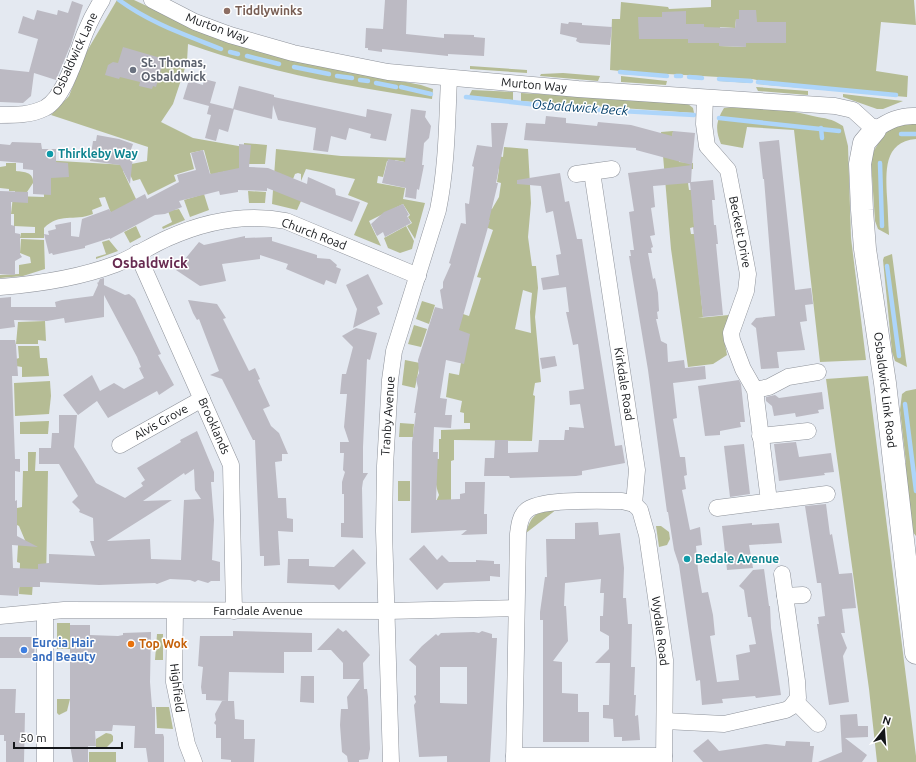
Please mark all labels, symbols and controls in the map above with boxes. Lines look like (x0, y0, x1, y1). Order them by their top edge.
place label: Tiddlywinks (235, 4, 303, 17)
marker: Tiddlywinks (222, 6, 232, 16)
street label: Osbaldwick Lane (50, 10, 100, 97)
street label: Murton Way (184, 10, 251, 45)
place label: St. Thomas, Osbaldwick (141, 56, 206, 83)
marker: St. Thomas, Osbaldwick (128, 65, 138, 75)
street label: Murton Way (501, 75, 568, 94)
water label: Osbaldwick Beck (531, 97, 629, 117)
place label: Thirkleby Way (58, 147, 138, 160)
marker: Thirkleby Way (45, 149, 55, 159)
street label: Beckett Drive (727, 195, 754, 269)
street label: Church Road (280, 215, 348, 252)
district label: Osbaldwick (112, 255, 188, 271)
street label: Osbaldwick Link Road (872, 331, 899, 449)
street label: Kirkdale Road (612, 346, 637, 422)
street label: Tranby Avenue (378, 376, 397, 456)
street label: Brooklands (196, 395, 233, 456)
street label: Alvis Grove (132, 401, 190, 442)
place label: Bedale Avenue (695, 552, 779, 565)
marker: Bedale Avenue (682, 554, 692, 564)
street label: Wydale Road (650, 595, 671, 667)
street label: Farndale Avenue (213, 604, 303, 617)
place label: Euroia Hair and Beauty (32, 636, 96, 663)
place label: Top Wok (139, 637, 188, 650)
marker: Top Wok (126, 639, 136, 649)
marker: Euroia Hair and Beauty (19, 645, 29, 655)
street label: Highfield (168, 663, 187, 713)
north arrow (864, 710, 904, 750)
text: N (881, 713, 893, 727)
scale bar (14, 724, 122, 750)
text: 50 m (20, 731, 47, 744)

